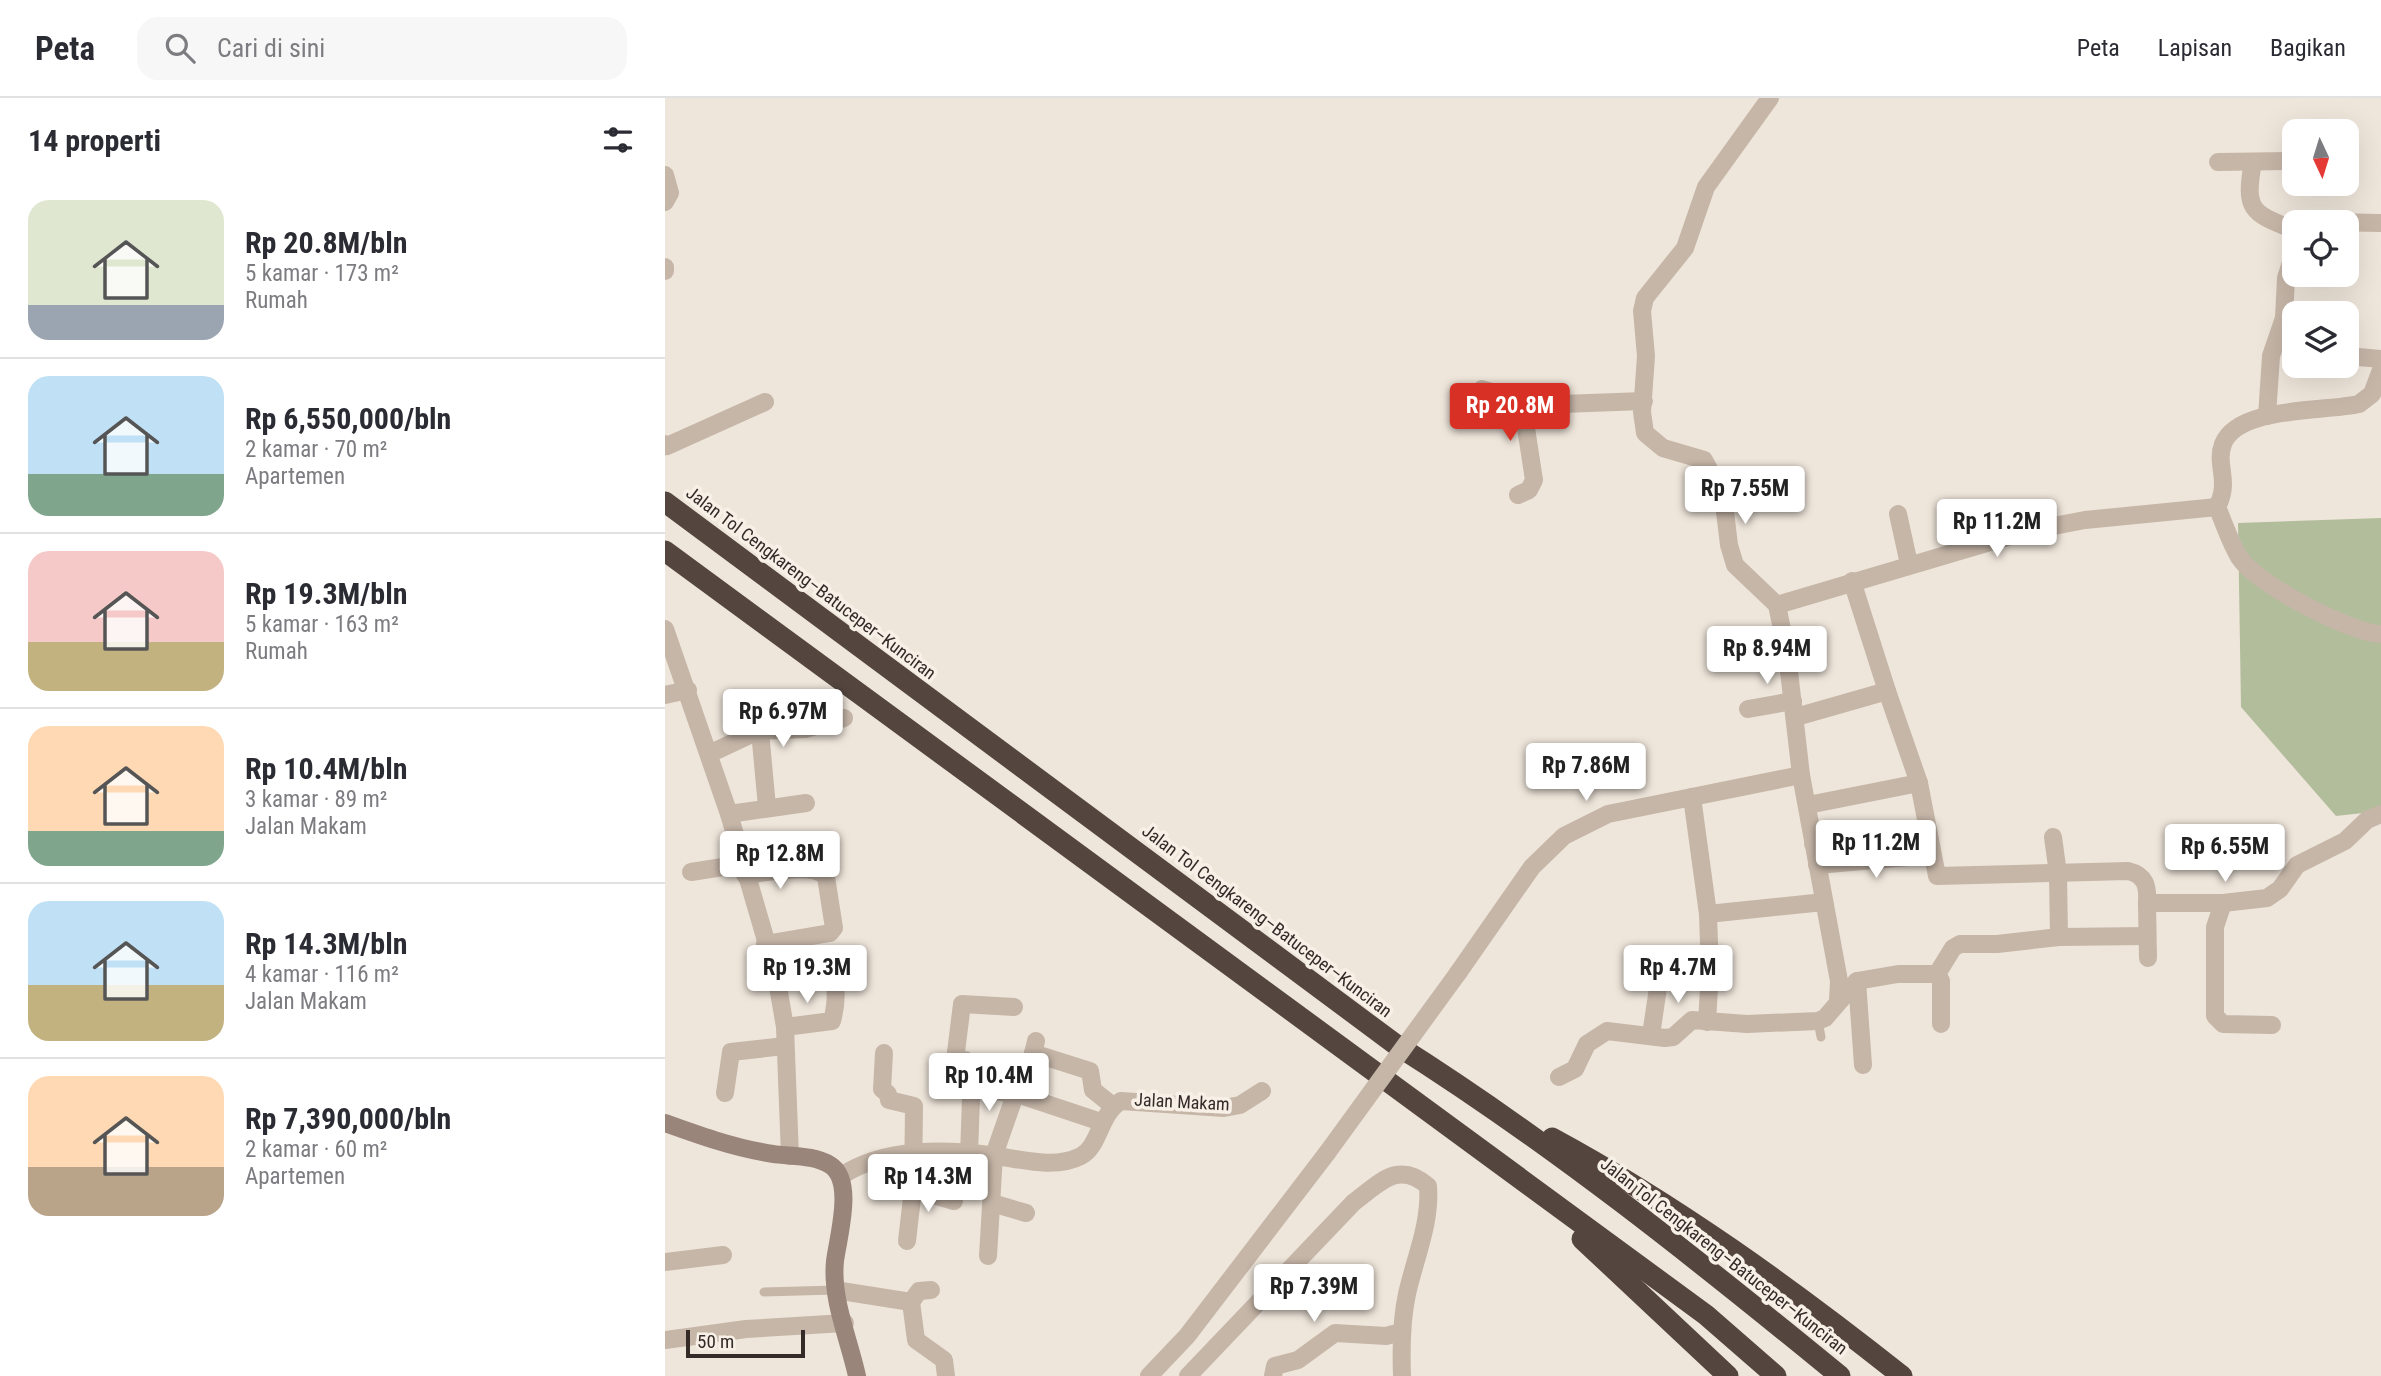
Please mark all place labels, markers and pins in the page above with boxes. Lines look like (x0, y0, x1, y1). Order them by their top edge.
pin: Rp 20.8M (1438, 384, 1582, 443)
pin: Rp 7.55M (1673, 466, 1817, 526)
pin: Rp 11.2M (1925, 500, 2069, 559)
pin: Rp 8.94M (1695, 626, 1839, 686)
pin: Rp 6.97M (711, 690, 855, 749)
pin: Rp 7.86M (1514, 744, 1658, 803)
pin: Rp 11.2M (1804, 820, 1948, 880)
pin: Rp 6.55M (2153, 824, 2297, 884)
pin: Rp 12.8M (708, 832, 852, 891)
pin: Rp 19.3M (735, 946, 879, 1005)
pin: Rp 4.7M (1613, 946, 1743, 1005)
pin: Rp 10.4M (917, 1054, 1061, 1113)
pin: Rp 14.3M (856, 1154, 1000, 1214)
pin: Rp 7.39M (1242, 1264, 1386, 1324)

